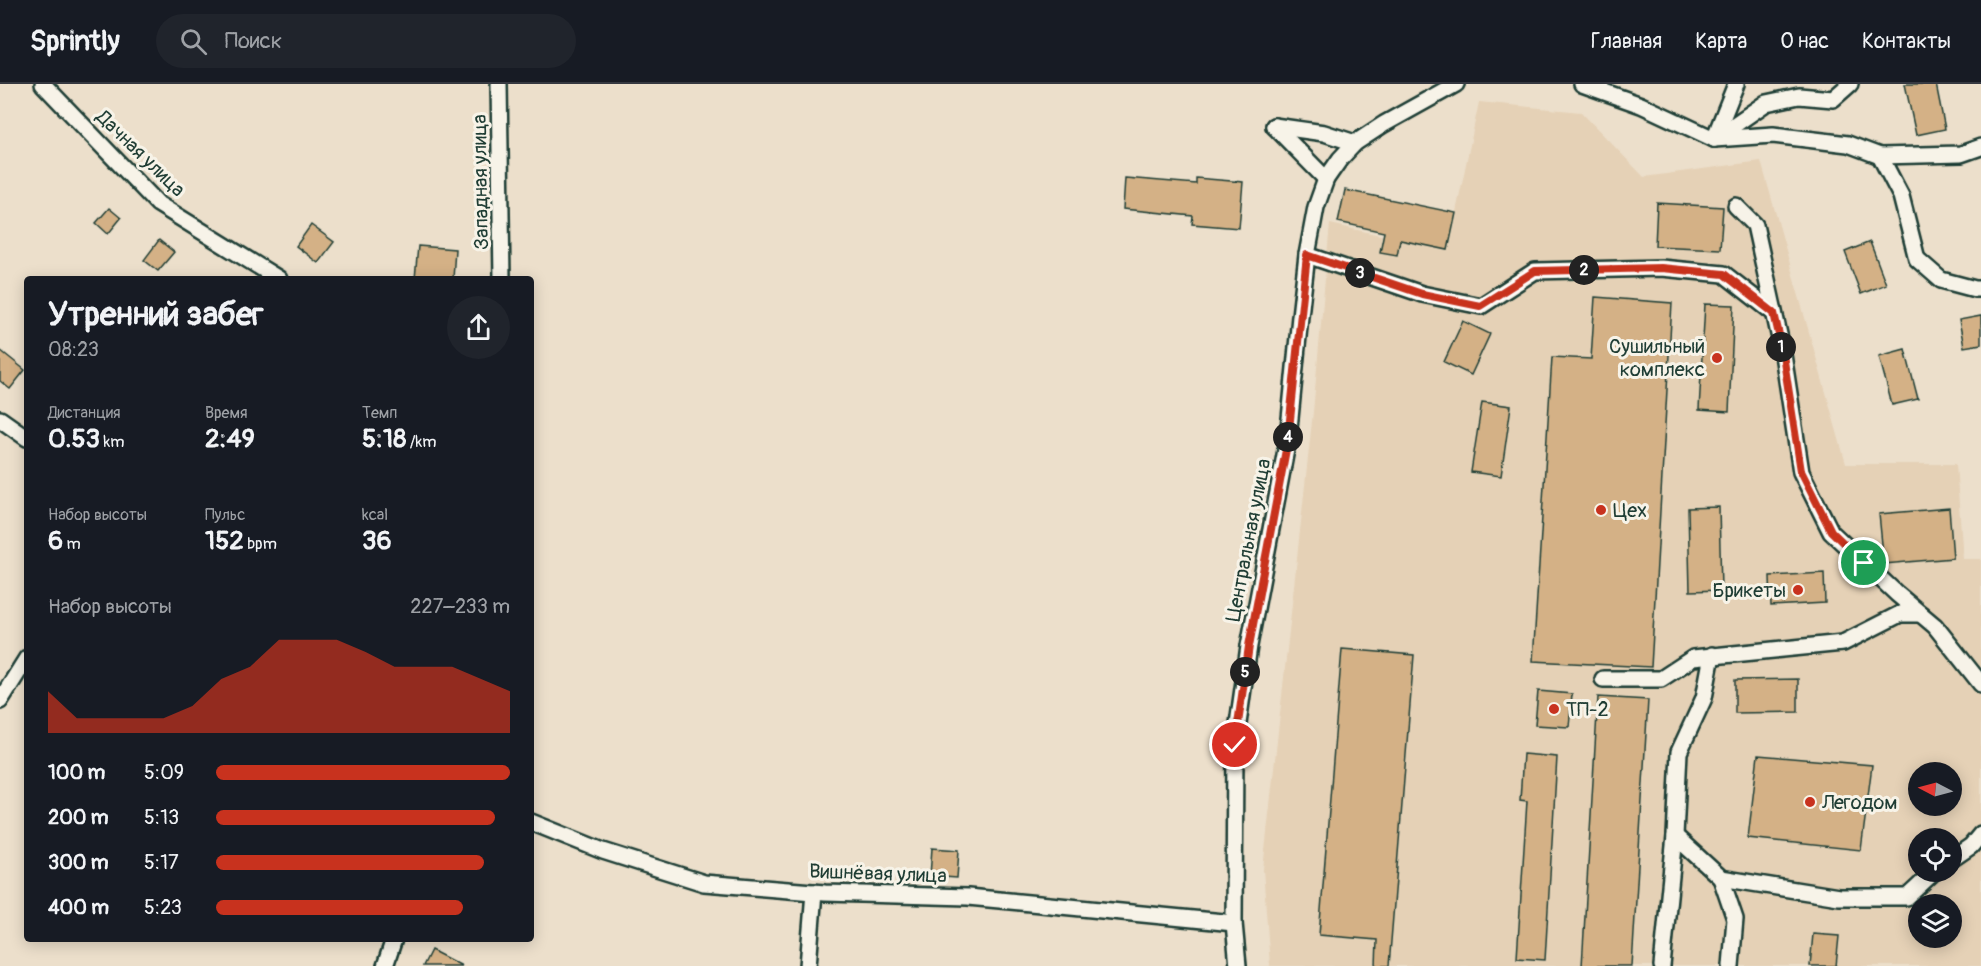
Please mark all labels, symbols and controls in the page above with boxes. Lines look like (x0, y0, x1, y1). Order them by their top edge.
search box (156, 14, 576, 68)
text: Sprintly (30, 24, 120, 59)
icon: search (177, 25, 210, 58)
text: Поиск (225, 27, 282, 55)
text: Главная (1591, 28, 1662, 55)
text: Карта (1695, 28, 1747, 55)
text: О нас (1780, 28, 1829, 55)
text: Контакты (1862, 28, 1951, 55)
street label: Дачная улица (90, 104, 190, 202)
street label: Западная улица (467, 114, 494, 250)
pin: 2 (1569, 255, 1599, 285)
pin: 3 (1345, 258, 1375, 288)
text: 2 (1580, 260, 1588, 280)
text: 3 (1356, 263, 1364, 283)
text: Утренний забег (48, 294, 264, 335)
button: share (447, 296, 510, 359)
pin: 1 (1766, 332, 1796, 362)
place label: Сушильный комплекс (1609, 334, 1705, 382)
text: 08:23 (48, 337, 99, 362)
text: 1 (1778, 337, 1784, 357)
marker: Сушильный комплекс (1710, 351, 1724, 365)
text: Дистанция (48, 403, 121, 423)
text: Время (205, 403, 248, 423)
text: Темп (362, 403, 397, 423)
pin: 4 (1273, 422, 1303, 452)
text: 0.53 (48, 423, 100, 455)
text: 2:49 (205, 423, 255, 455)
text: 5:18 (362, 423, 406, 455)
text: 4 (1283, 427, 1293, 447)
text: km (100, 432, 124, 452)
text: /km (406, 432, 436, 452)
street label: Центральная улица (1220, 457, 1277, 624)
place label: Цех (1613, 498, 1647, 523)
marker: Цех (1594, 503, 1608, 517)
text: Набор высоты (48, 505, 147, 525)
text: Пульс (205, 505, 245, 525)
text: kcal (362, 505, 388, 525)
text: 6 (48, 525, 63, 557)
text: 152 (205, 525, 244, 557)
text: 36 (362, 525, 392, 557)
text: m (63, 534, 81, 554)
text: bpm (244, 534, 277, 554)
pin (1838, 537, 1889, 588)
icon: arrive (1847, 546, 1880, 579)
place label: Брикеты (1713, 578, 1786, 603)
marker: Брикеты (1791, 583, 1805, 597)
text: Набор высоты (48, 594, 172, 619)
text: 227–233 m (410, 594, 510, 619)
pin: 5 (1230, 657, 1260, 687)
text: 5 (1241, 662, 1249, 682)
place label: ТП-2 (1566, 697, 1609, 722)
marker: ТП-2 (1547, 702, 1561, 716)
pin (1209, 719, 1260, 770)
icon: check (1218, 728, 1251, 761)
text: 100 m (48, 760, 105, 785)
text: 5:09 (144, 760, 184, 785)
north arrow (1908, 762, 1962, 816)
map controls (1908, 762, 1962, 948)
place label: Легодом (1821, 790, 1897, 815)
marker: Легодом (1803, 795, 1817, 809)
text: 200 m (48, 805, 109, 830)
text: 5:13 (144, 805, 179, 830)
button: locate (1908, 828, 1962, 882)
text: 300 m (48, 850, 109, 875)
text: 5:17 (144, 850, 179, 875)
street label: Вишнёвая улица (809, 859, 947, 888)
button: layers (1908, 894, 1962, 948)
text: 400 m (48, 895, 109, 920)
text: 5:23 (144, 895, 182, 920)

